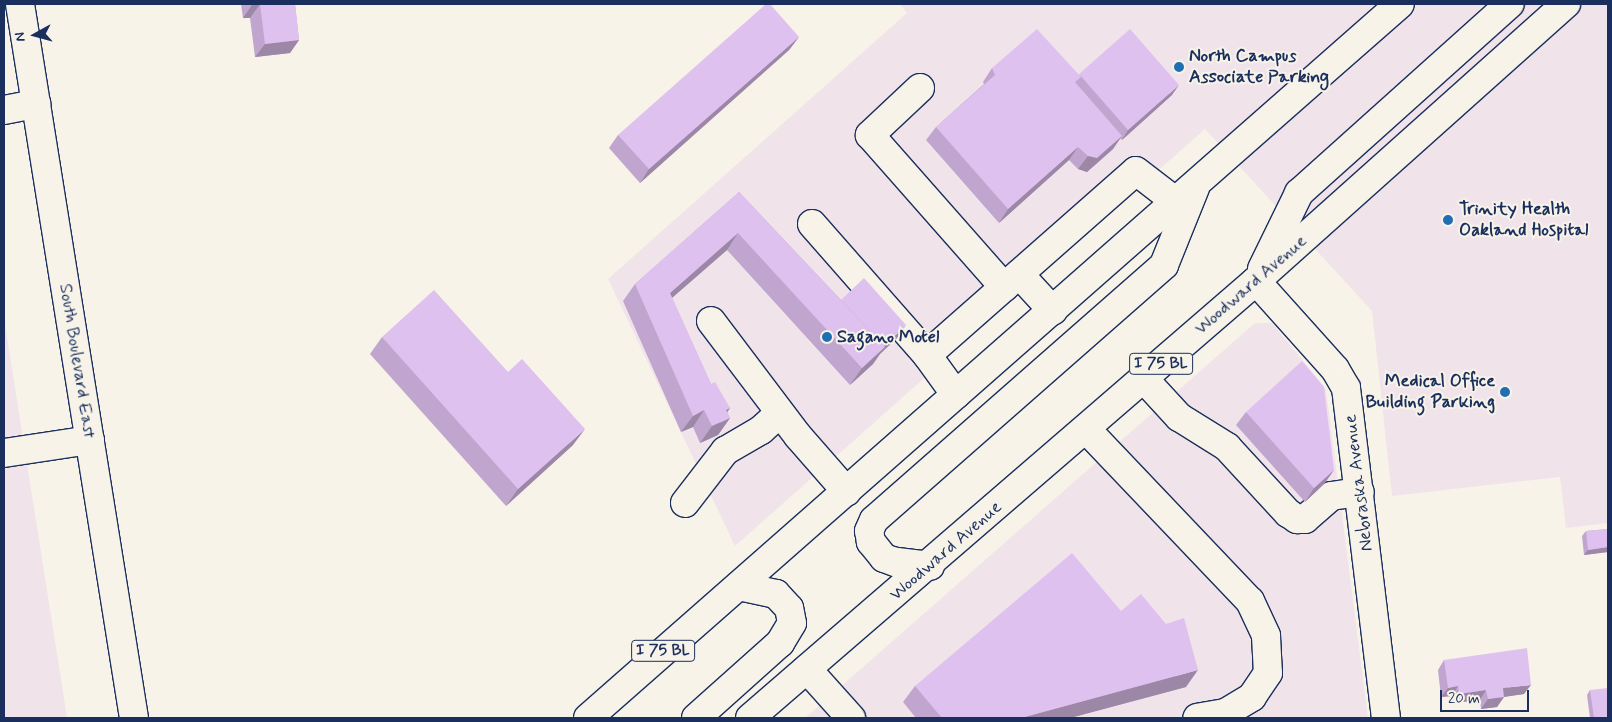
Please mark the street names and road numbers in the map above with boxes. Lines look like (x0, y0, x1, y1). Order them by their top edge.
street label: Woodward Avenue (1190, 230, 1312, 340)
street label: South Boulevard East (54, 284, 100, 438)
road number: I 75 BL (1128, 350, 1194, 378)
street label: Nebraska Avenue (1340, 413, 1378, 553)
street label: Woodward Avenue (885, 496, 1007, 606)
road number: I 75 BL (630, 637, 696, 664)

